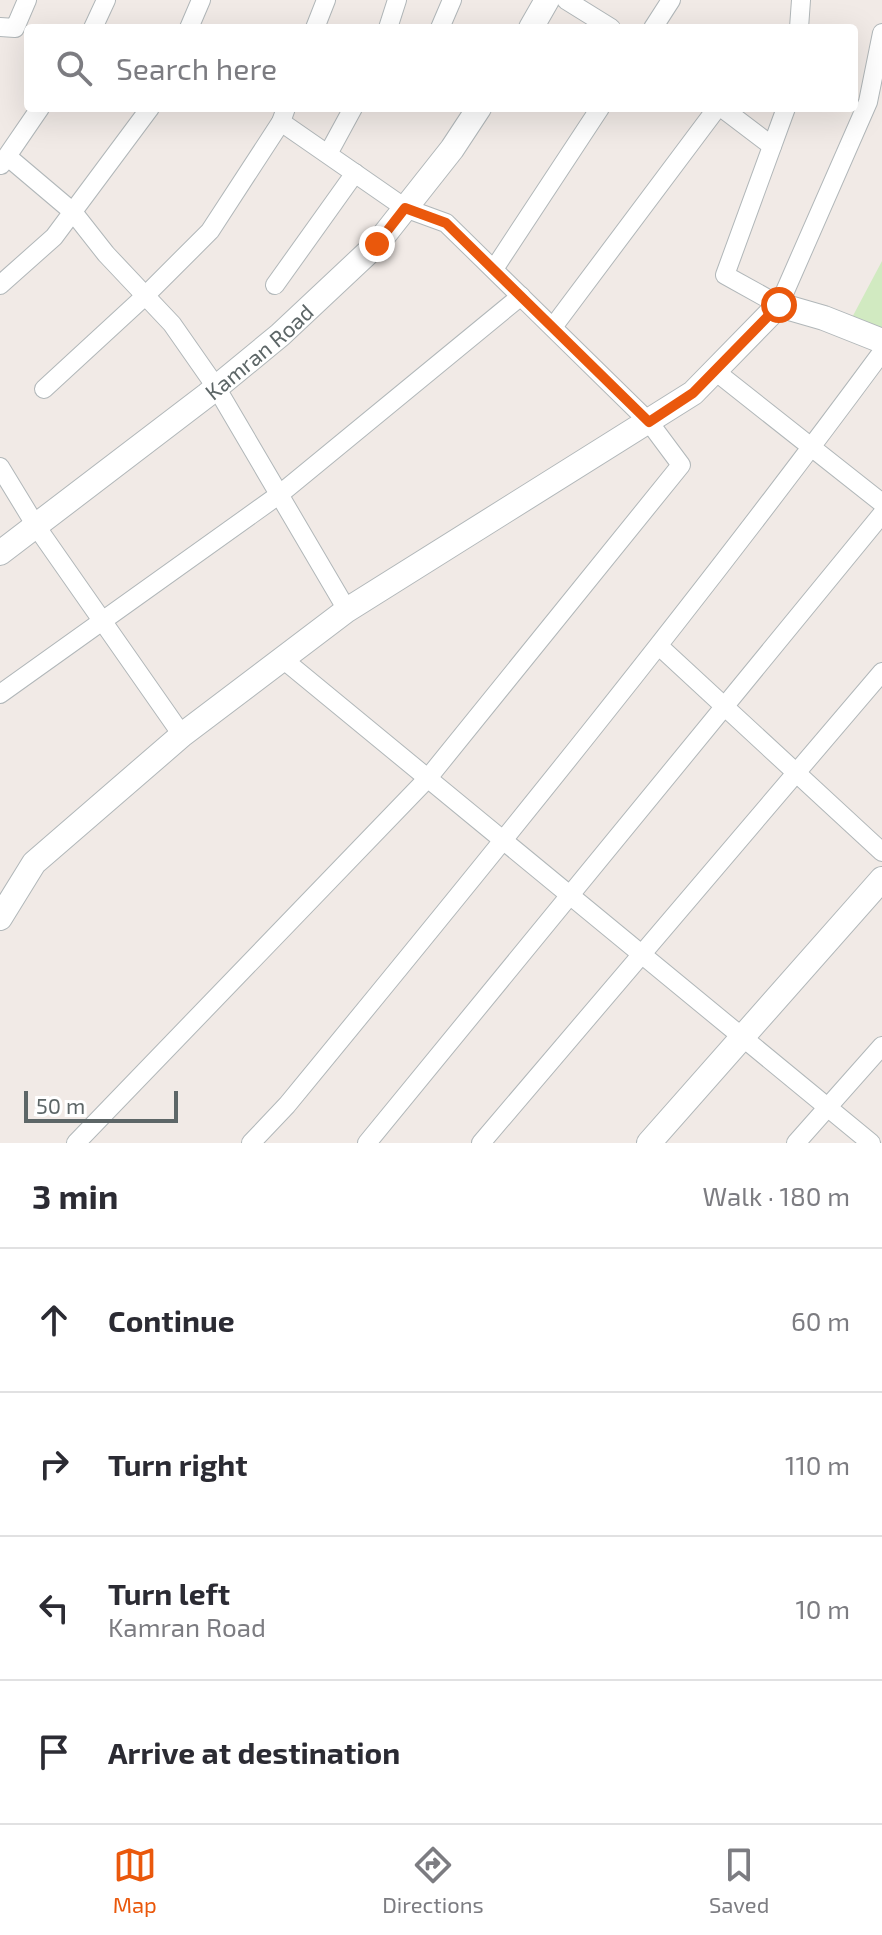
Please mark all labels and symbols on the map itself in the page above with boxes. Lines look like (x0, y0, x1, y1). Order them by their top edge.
route end (359, 226, 395, 262)
route start (761, 287, 797, 323)
street label: Kamran Road (199, 298, 318, 405)
scale bar (24, 1087, 178, 1123)

